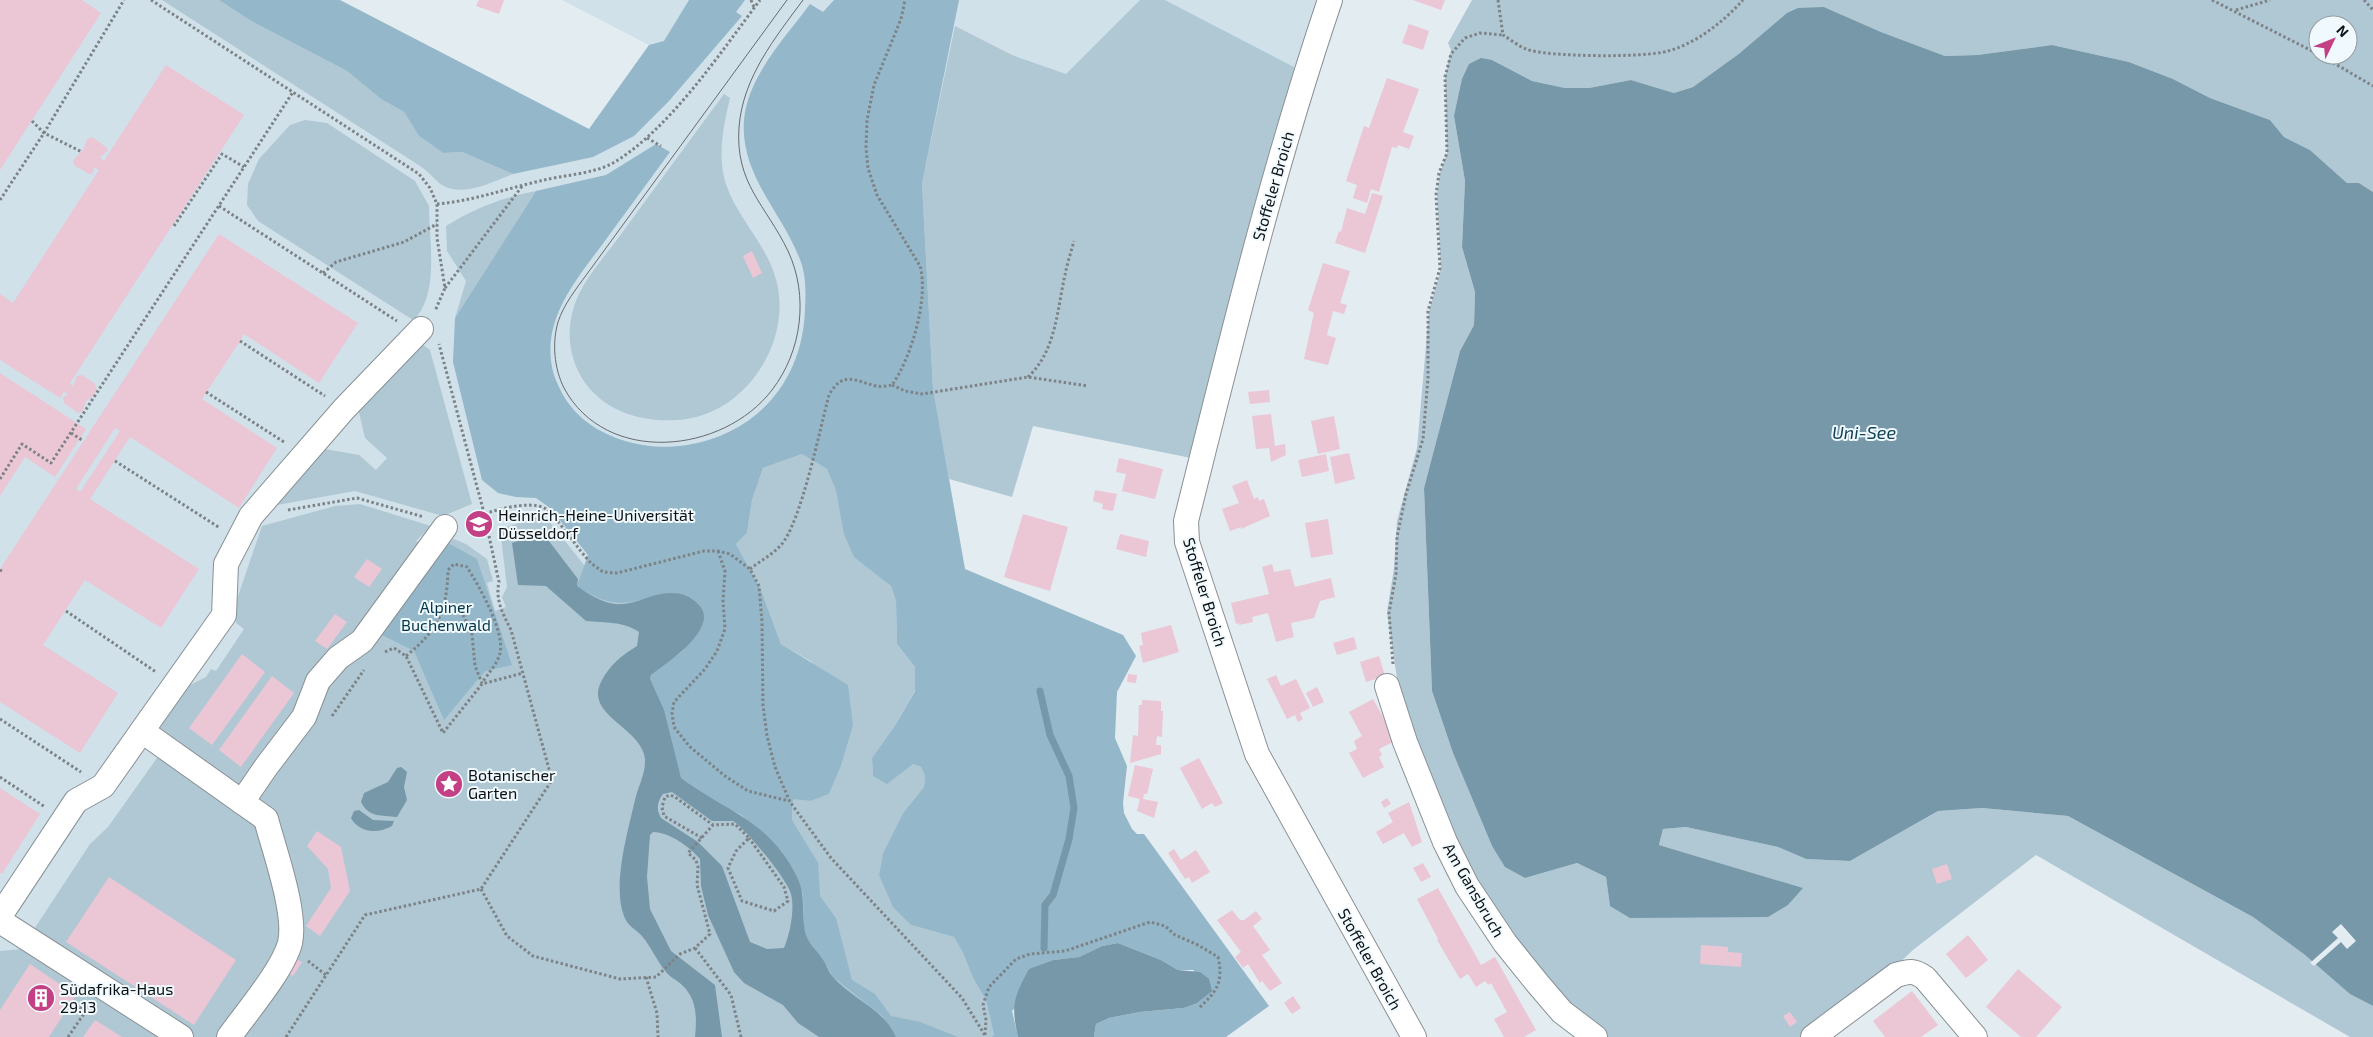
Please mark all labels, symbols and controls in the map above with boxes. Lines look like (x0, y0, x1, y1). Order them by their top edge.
north arrow (2308, 15, 2358, 65)
text: N (2333, 21, 2353, 40)
street label: Stoffeler Broich (1248, 129, 1297, 243)
water label: Uni-See (1832, 421, 1896, 443)
place label: Heinrich-Heine-Universität Düsseldorf (498, 505, 694, 542)
school or university icon: Heinrich-Heine-Universität Düsseldorf (464, 509, 494, 539)
street label: Stoffeler Broich (1180, 535, 1231, 649)
park label: Alpiner Buchenwald (401, 597, 491, 634)
place label: Botanischer Garten (468, 765, 556, 802)
place icon: Botanischer Garten (434, 769, 464, 799)
street label: Am Gansbruch (1440, 839, 1509, 940)
street label: Stoffeler Broich (1335, 905, 1406, 1013)
place label: Südafrika-Haus 29.13 (60, 979, 173, 1016)
building icon: Südafrika-Haus 29.13 (26, 983, 56, 1013)

